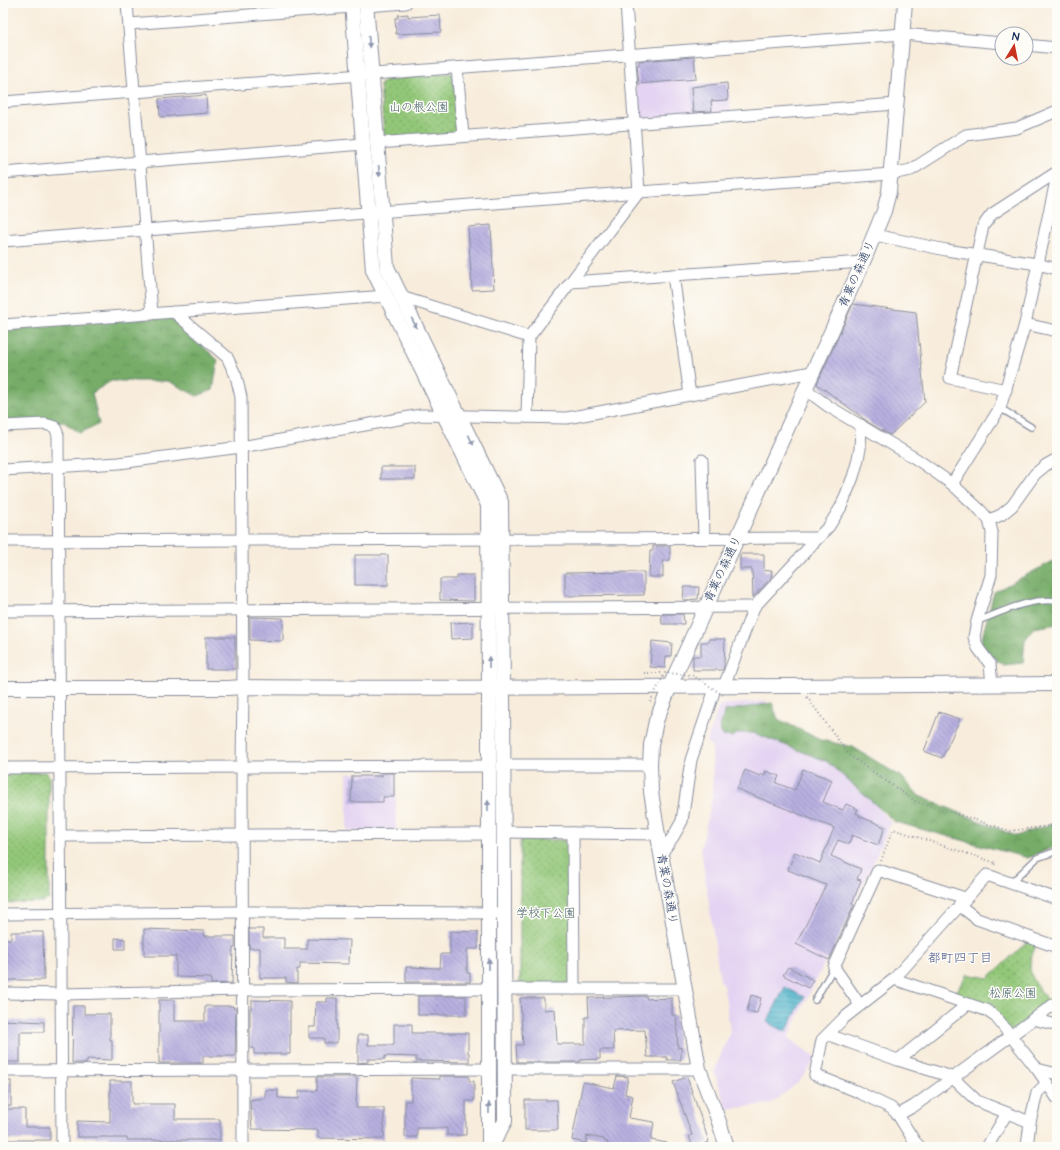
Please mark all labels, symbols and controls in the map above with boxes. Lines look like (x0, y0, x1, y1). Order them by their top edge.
north arrow (994, 26, 1034, 66)
text: N (1011, 29, 1020, 45)
one-way arrow (366, 36, 373, 48)
park label: 山の根公園 (389, 99, 449, 116)
one-way arrow (376, 165, 383, 178)
street label: 青葉の森通り (835, 238, 879, 310)
one-way arrow (411, 317, 417, 329)
one-way arrow (468, 434, 474, 446)
street label: 青葉の森通り (700, 533, 746, 605)
one-way arrow (486, 655, 492, 668)
one-way arrow (485, 799, 491, 812)
street label: 青葉の森通り (652, 852, 682, 926)
park label: 学校下公園 (516, 905, 576, 922)
district label: 都町四丁目 (927, 949, 993, 967)
one-way arrow (486, 957, 492, 970)
park label: 松原公園 (989, 985, 1037, 1002)
one-way arrow (486, 1101, 492, 1114)

